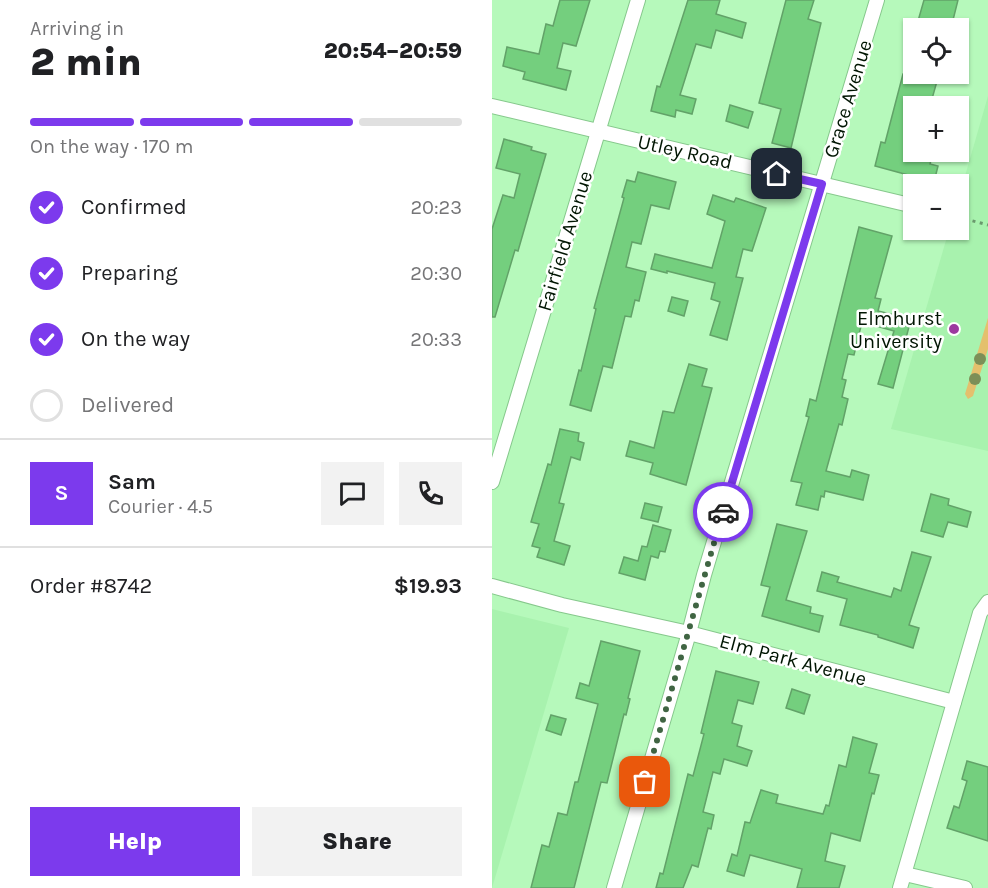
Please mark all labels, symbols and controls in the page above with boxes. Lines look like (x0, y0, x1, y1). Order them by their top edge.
text: Arriving in (30, 17, 124, 40)
map controls (903, 18, 969, 240)
button: locate (903, 18, 969, 84)
street label: Grace Avenue (819, 37, 877, 161)
text: 20:54–20:59 (324, 38, 462, 64)
text: 2 min (30, 39, 142, 85)
button: + (903, 96, 969, 162)
street label: Utley Road (635, 130, 735, 174)
text: On the way · 170 m (30, 135, 194, 158)
pin (751, 148, 802, 199)
icon: home (760, 157, 793, 190)
street label: Fairfield Avenue (533, 168, 597, 314)
button: − (903, 174, 969, 240)
icon: check (30, 191, 63, 224)
text: Confirmed (81, 194, 187, 220)
text: 20:23 (411, 196, 462, 219)
icon: check (30, 257, 63, 290)
text: Preparing (81, 260, 178, 286)
text: 20:30 (410, 262, 462, 285)
place label: Elmhurst University (850, 307, 942, 353)
marker: Elmhurst University (947, 322, 961, 336)
icon: check (30, 323, 63, 356)
text: On the way (81, 326, 190, 352)
text: 20:33 (410, 328, 462, 351)
text: Delivered (81, 392, 174, 418)
button: chat (321, 462, 384, 525)
button: phone (399, 462, 462, 525)
text: Sam (108, 469, 156, 495)
text: S (54, 480, 69, 506)
courier (693, 482, 753, 542)
text: Courier · 4.5 (108, 495, 213, 518)
icon: car (707, 496, 740, 529)
text: Order #8742 (30, 573, 152, 599)
text: $19.93 (394, 573, 462, 599)
street label: Elm Park Avenue (717, 629, 869, 691)
pin (619, 756, 670, 807)
icon: bag (628, 765, 661, 798)
button: Help (30, 807, 240, 876)
button: Share (252, 807, 462, 876)

